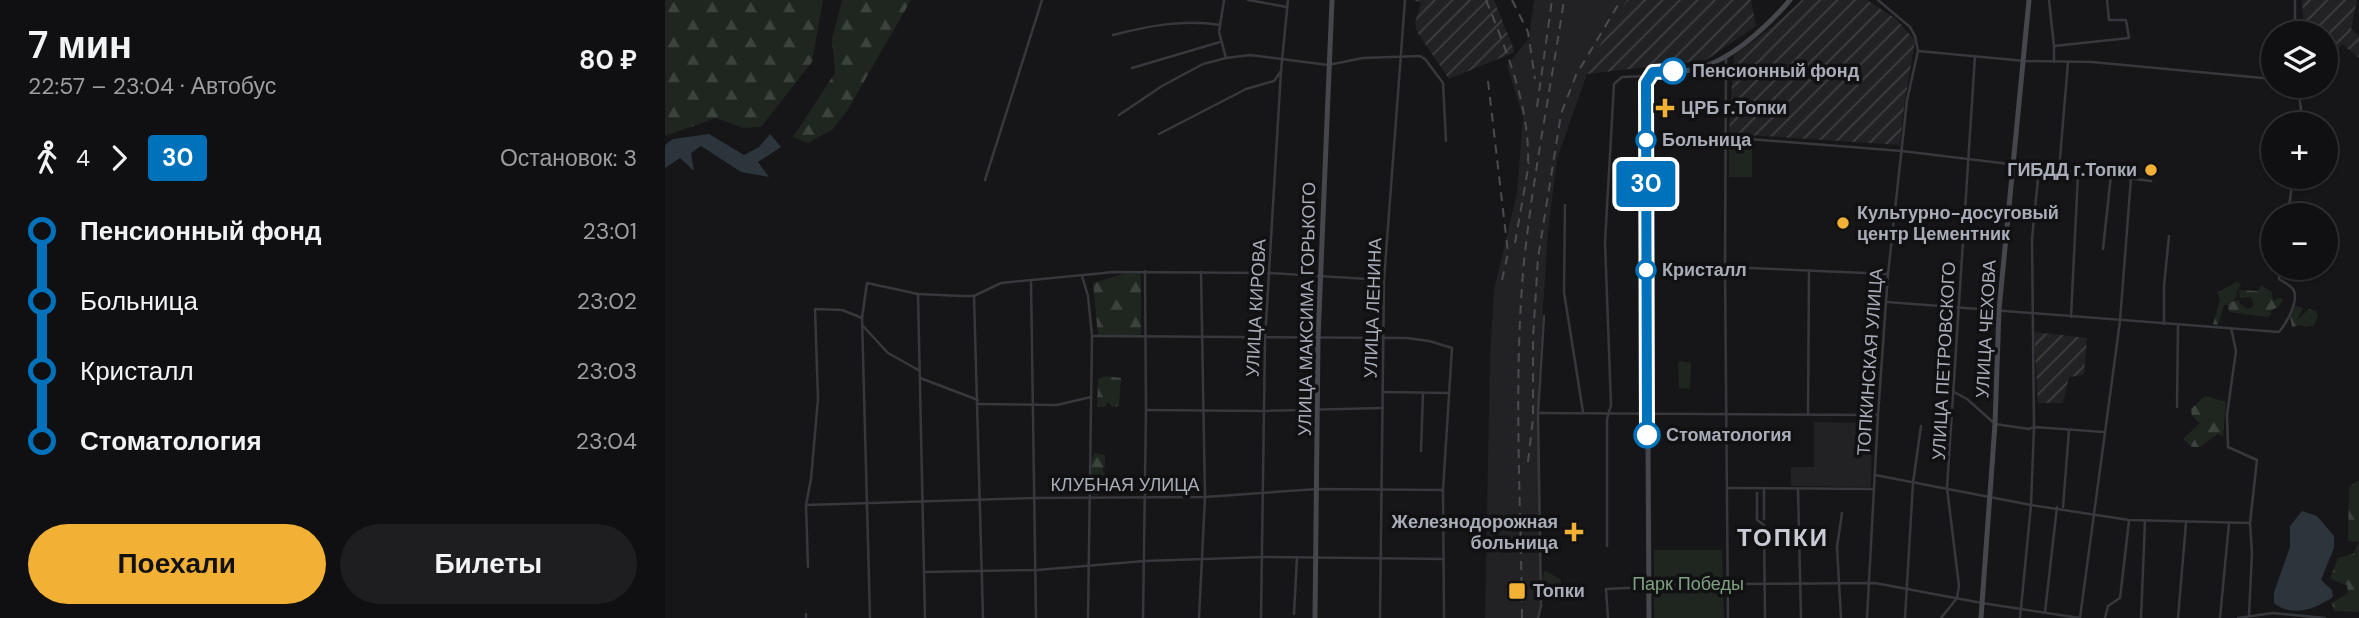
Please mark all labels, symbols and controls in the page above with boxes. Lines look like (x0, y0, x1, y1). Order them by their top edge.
text: 7 мин (28, 20, 132, 70)
map controls (2261, 21, 2338, 280)
button: layers (2261, 21, 2338, 98)
text: 80 ₽ (579, 43, 637, 77)
marker: Пенсионный фонд (1660, 58, 1686, 84)
place label: Пенсионный фонд (1692, 59, 1860, 83)
text: 22:57 – 23:04 · Автобус (28, 71, 276, 101)
place label: ЦРБ г.Топки (1681, 96, 1787, 120)
marker: ЦРБ г.Топки (1655, 98, 1675, 118)
button: + (2261, 112, 2338, 189)
place label: Больница (1662, 128, 1752, 152)
marker: Больница (1636, 130, 1656, 150)
icon: walk (28, 139, 66, 177)
icon: forward (100, 139, 138, 177)
text: 30 (162, 142, 193, 173)
text: 4 (76, 143, 90, 173)
text: Остановок: 3 (500, 143, 637, 173)
place label: ГИБДД г.Топки (2007, 158, 2137, 182)
line badge: 30 (1615, 161, 1677, 207)
marker: ГИБДД г.Топки (2143, 162, 2159, 178)
text: 30 (1630, 168, 1662, 199)
street label: УЛИЦА МАКСИМА ГОРЬКОГО (1293, 182, 1321, 436)
place label: Культурно-досуговый центр Цементник (1857, 201, 2059, 246)
button: − (2261, 203, 2338, 280)
text: Пенсионный фонд (80, 214, 321, 248)
marker: Культурно-досуговый центр Цементник (1835, 215, 1851, 231)
text: 23:01 (583, 216, 637, 246)
street label: УЛИЦА ЛЕНИНА (1359, 237, 1387, 379)
street label: УЛИЦА КИРОВА (1240, 238, 1272, 378)
place label: Кристалл (1662, 258, 1747, 282)
street label: УЛИЦА ЧЕХОВА (1970, 259, 2002, 399)
marker: Кристалл (1636, 260, 1656, 280)
street label: УЛИЦА ПЕТРОВСКОГО (1927, 261, 1961, 461)
street label: ТОПКИНСКАЯ УЛИЦА (1851, 268, 1889, 456)
text: Больница (80, 284, 198, 318)
text: 23:02 (577, 286, 637, 316)
text: Кристалл (80, 354, 194, 388)
text: 23:03 (576, 356, 637, 386)
marker: Стоматология (1634, 422, 1660, 448)
place label: Стоматология (1666, 423, 1792, 447)
text: Стоматология (80, 424, 262, 458)
text: 23:04 (576, 426, 637, 456)
street label: КЛУБНАЯ УЛИЦА (1050, 473, 1200, 497)
place label: Железнодорожная больница (1391, 510, 1559, 555)
marker: Железнодорожная больница (1564, 522, 1584, 542)
district label: ТОПКИ (1737, 522, 1829, 553)
button: Поехали (28, 524, 326, 604)
button: Билеты (340, 524, 637, 604)
park label: Парк Победы (1632, 572, 1744, 596)
place label: Топки (1533, 579, 1585, 603)
marker: Топки (1507, 581, 1527, 601)

